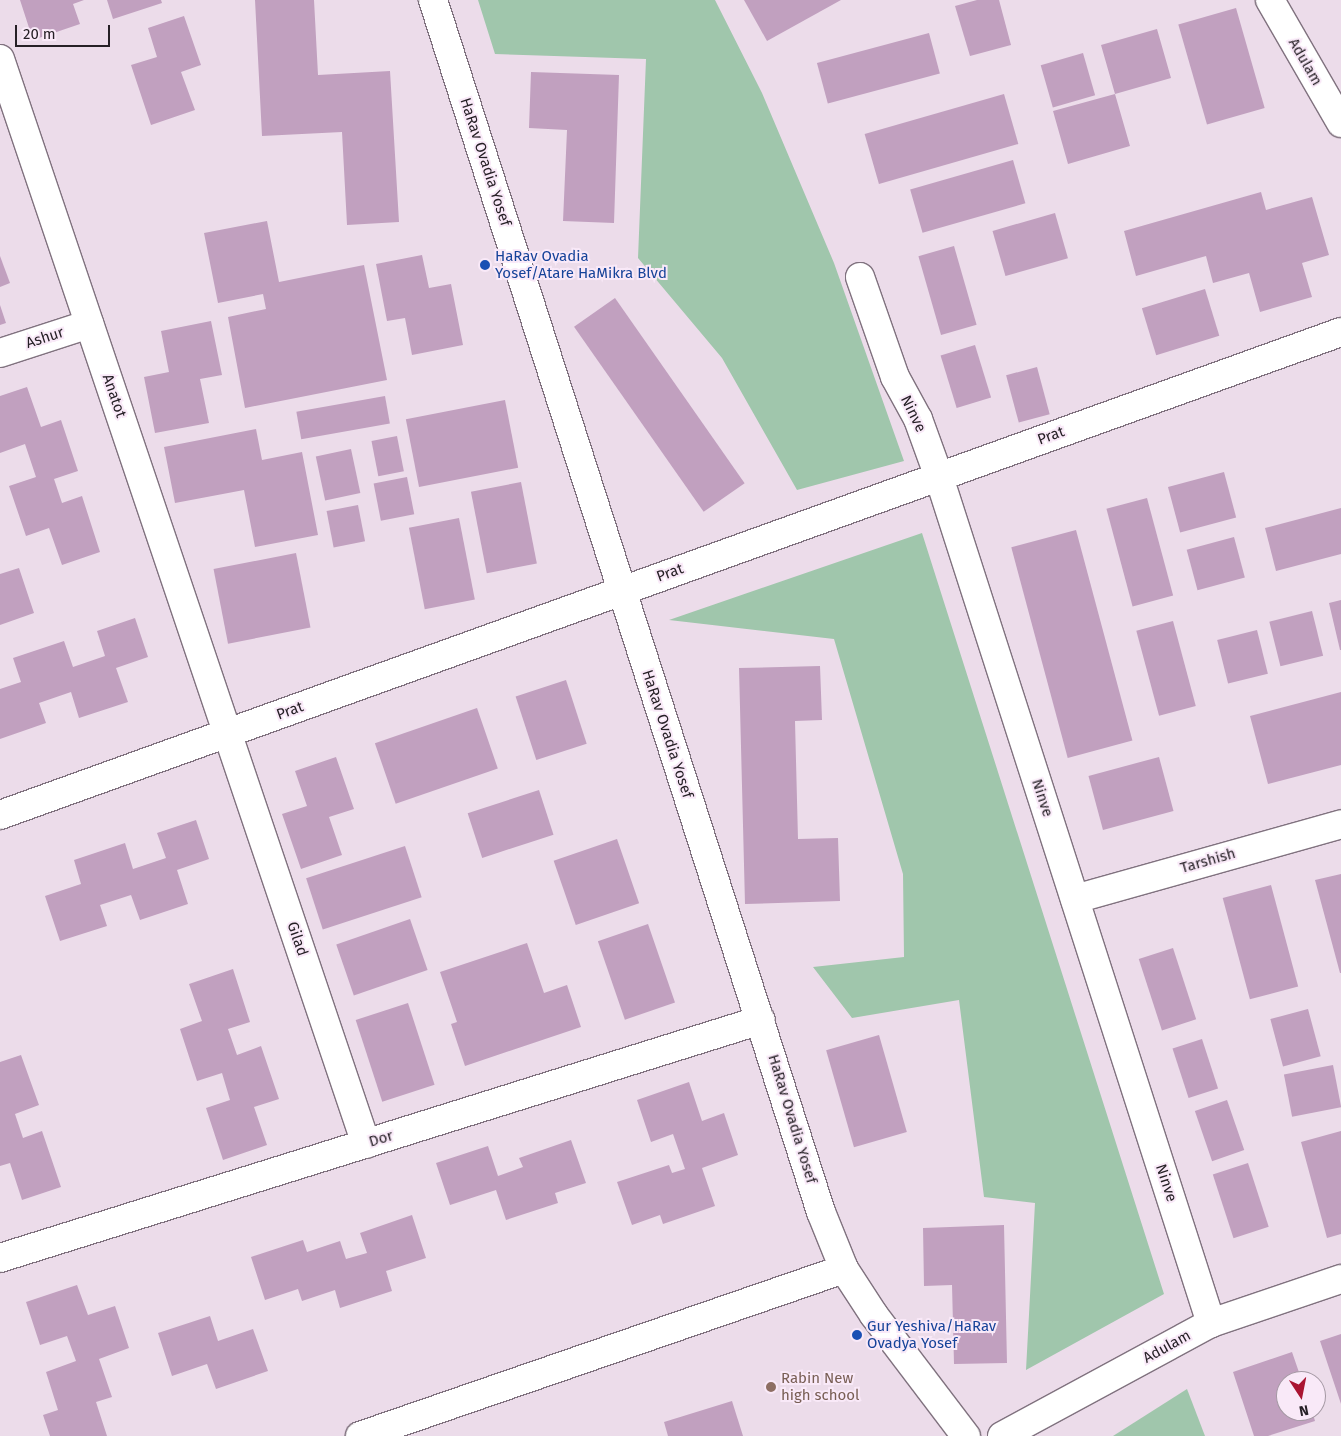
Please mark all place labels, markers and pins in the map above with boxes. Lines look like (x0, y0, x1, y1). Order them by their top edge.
place label: HaRav Ovadia Yosef/Atare HaMikra Blvd (495, 247, 667, 282)
marker: HaRav Ovadia Yosef/Atare HaMikra Blvd (479, 259, 491, 271)
place label: Gur Yeshiva/HaRav Ovadya Yosef (867, 1317, 996, 1352)
marker: Gur Yeshiva/HaRav Ovadya Yosef (851, 1329, 863, 1341)
place label: Rabin New high school (781, 1369, 859, 1404)
marker: Rabin New high school (765, 1381, 777, 1393)

